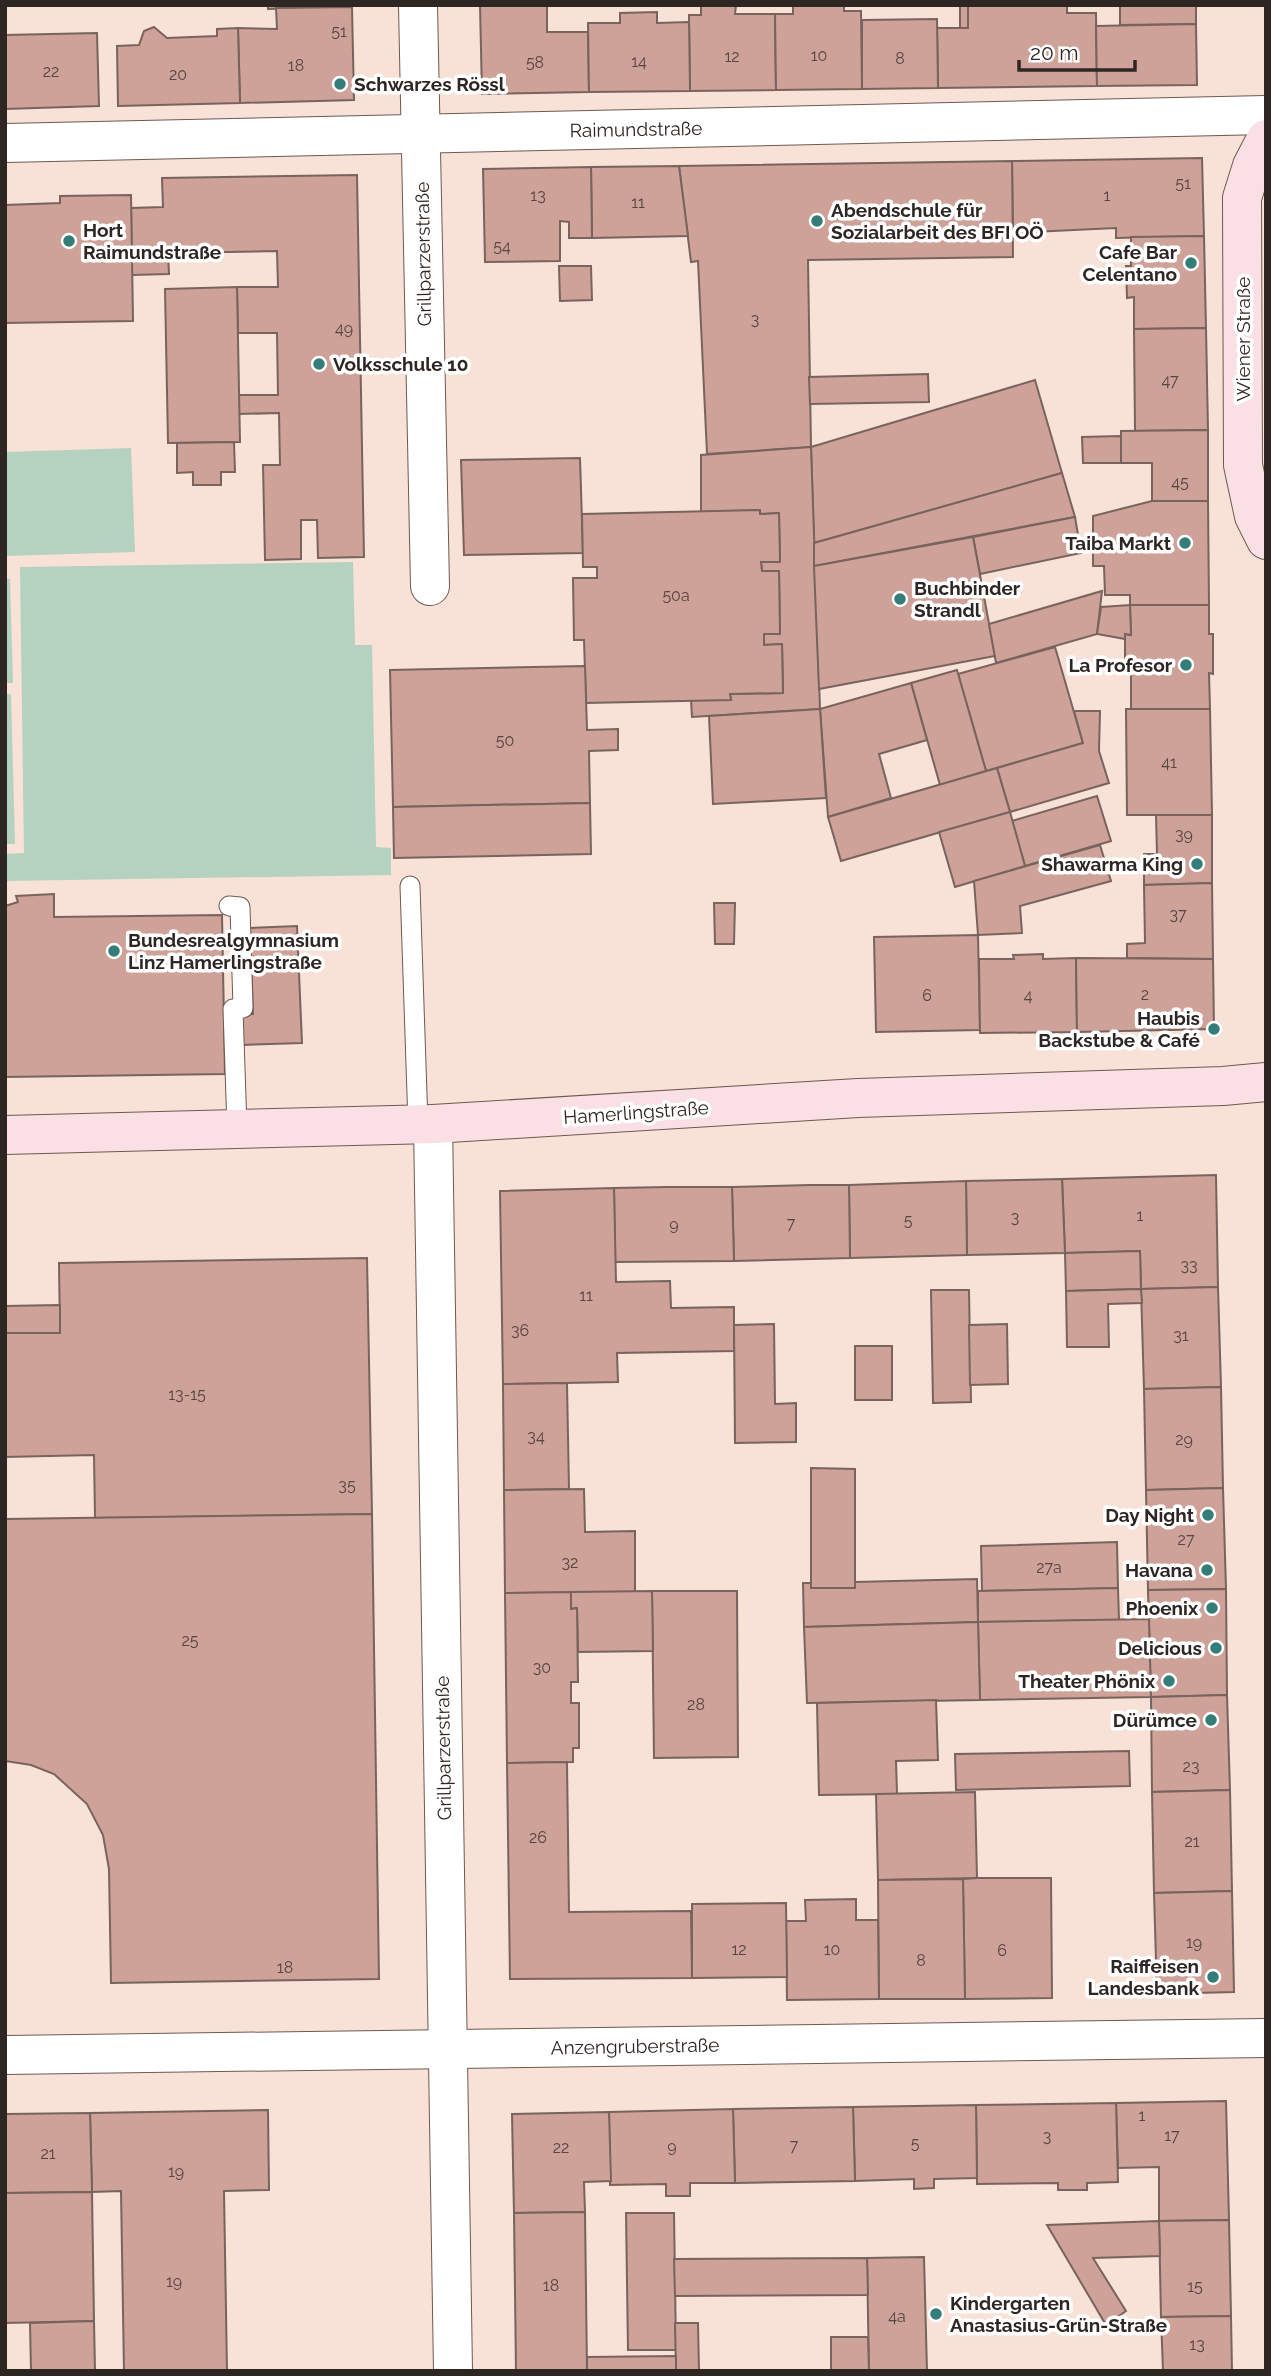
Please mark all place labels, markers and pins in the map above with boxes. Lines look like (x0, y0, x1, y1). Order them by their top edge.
place label: Schwarzes Rössl (354, 73, 506, 95)
marker: Schwarzes Rössl (332, 76, 348, 92)
place label: Abendschule für Sozialarbeit des BFI OÖ (831, 199, 1044, 243)
marker: Abendschule für Sozialarbeit des BFI OÖ (809, 213, 825, 229)
place label: Hort Raimundstraße (83, 219, 221, 263)
marker: Hort Raimundstraße (61, 233, 77, 249)
place label: Cafe Bar Celentano (1083, 241, 1178, 285)
marker: Cafe Bar Celentano (1183, 255, 1199, 271)
place label: Volksschule 10 (333, 353, 468, 375)
marker: Volksschule 10 (311, 356, 327, 372)
place label: Taiba Markt (1065, 532, 1172, 554)
marker: Taiba Markt (1177, 535, 1193, 551)
place label: Buchbinder Strandl (914, 577, 1021, 621)
marker: Buchbinder Strandl (892, 591, 908, 607)
place label: La Profesor (1068, 654, 1173, 676)
marker: La Profesor (1178, 657, 1194, 673)
place label: Shawarma King (1041, 853, 1183, 875)
marker: Shawarma King (1189, 856, 1205, 872)
place label: Bundesrealgymnasium Linz Hamerlingstraße (128, 929, 339, 973)
marker: Bundesrealgymnasium Linz Hamerlingstraße (106, 943, 122, 959)
place label: Haubis Backstube & Café (1038, 1007, 1200, 1051)
marker: Haubis Backstube & Café (1206, 1021, 1222, 1037)
place label: Day Night (1105, 1504, 1195, 1526)
marker: Day Night (1200, 1507, 1216, 1523)
place label: Havana (1125, 1559, 1193, 1581)
marker: Havana (1199, 1562, 1215, 1578)
place label: Phoenix (1125, 1597, 1199, 1619)
marker: Phoenix (1204, 1600, 1220, 1616)
place label: Delicious (1118, 1637, 1202, 1659)
marker: Delicious (1208, 1640, 1224, 1656)
place label: Theater Phönix (1018, 1670, 1156, 1692)
marker: Theater Phönix (1161, 1673, 1177, 1689)
place label: Dürümce (1113, 1709, 1197, 1731)
marker: Dürümce (1203, 1712, 1219, 1728)
place label: Raiffeisen Landesbank (1087, 1955, 1199, 1999)
marker: Raiffeisen Landesbank (1205, 1969, 1221, 1985)
place label: Kindergarten Anastasius-Grün-Straße (950, 2292, 1167, 2336)
marker: Kindergarten Anastasius-Grün-Straße (928, 2306, 944, 2322)

